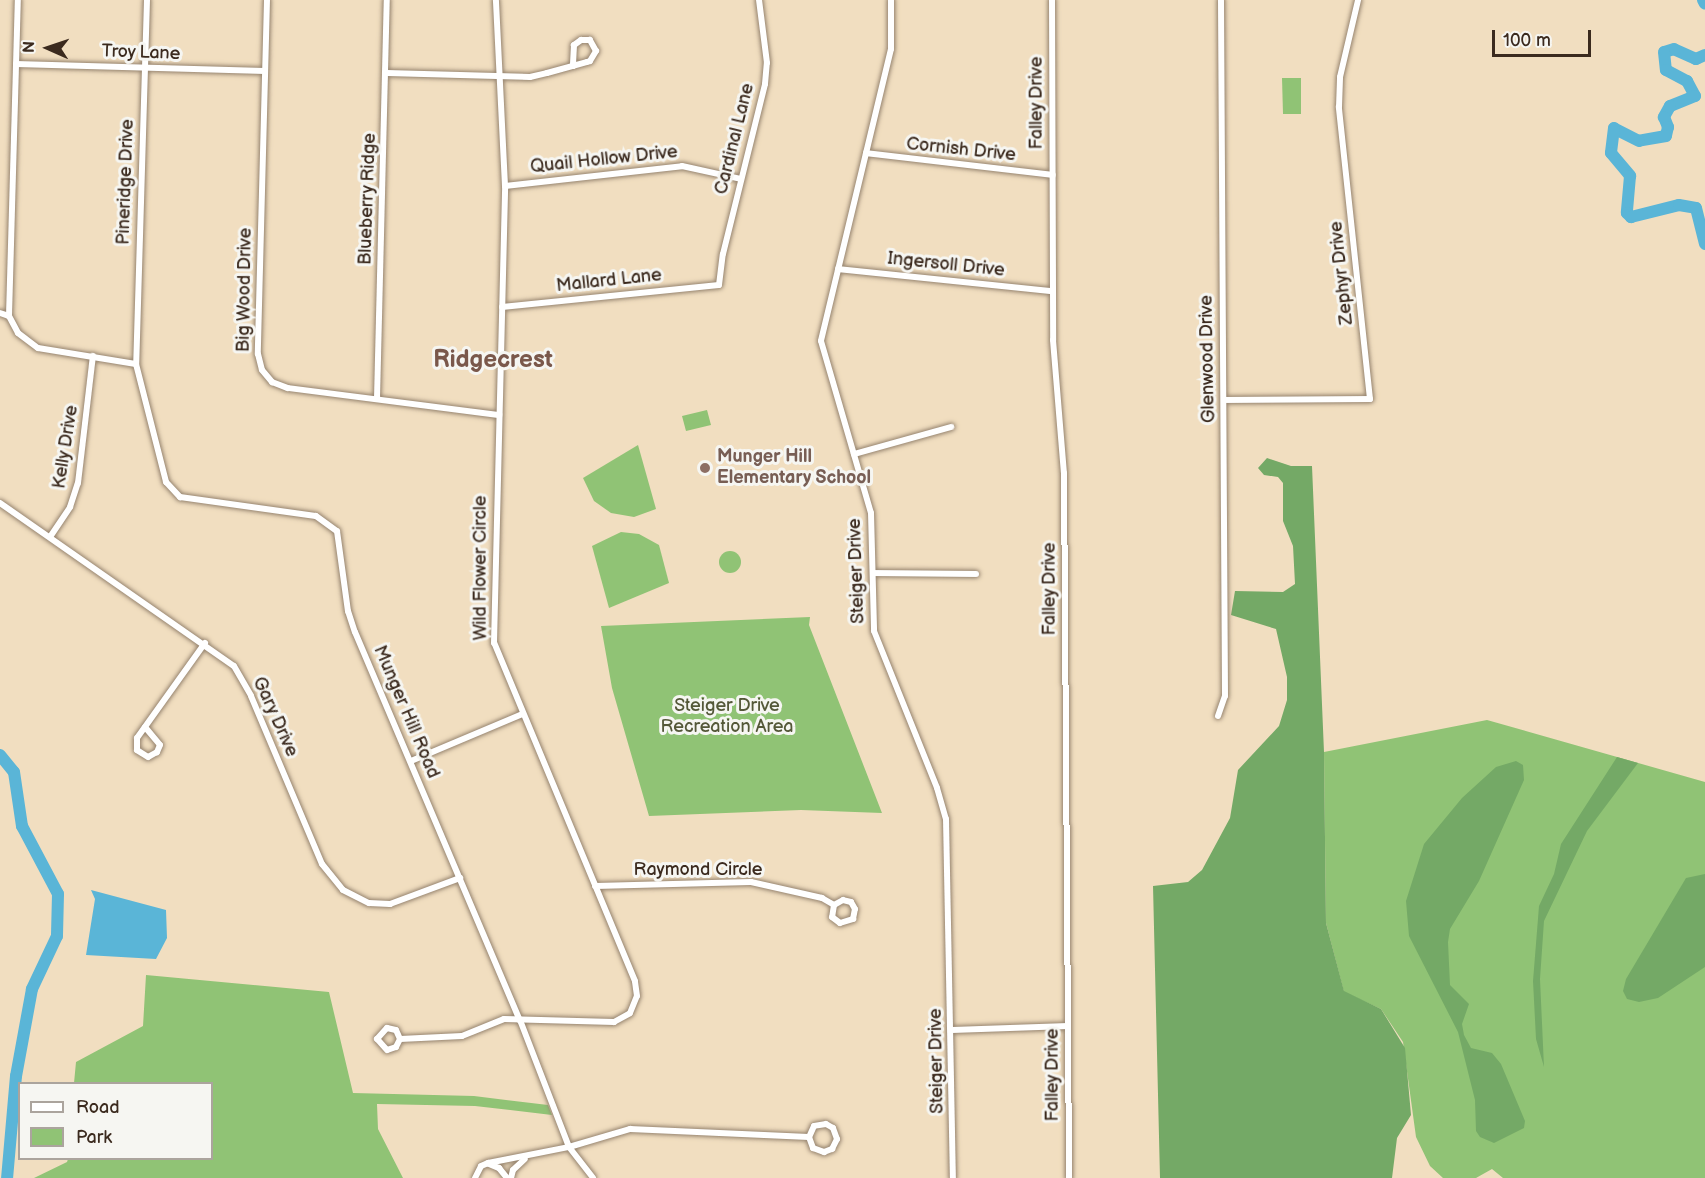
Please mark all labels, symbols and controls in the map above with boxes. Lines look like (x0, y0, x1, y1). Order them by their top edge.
north arrow (18, 18, 78, 78)
scale bar (1495, 18, 1594, 56)
text: 100 m (1503, 30, 1551, 51)
text: N (20, 41, 39, 54)
street label: Troy Lane (101, 41, 181, 65)
street label: Falley Drive (1026, 56, 1048, 150)
street label: Cardinal Lane (711, 81, 759, 197)
street label: Pineridge Drive (113, 119, 139, 245)
street label: Blueberry Ridge (355, 132, 381, 266)
street label: Cornish Drive (905, 134, 1017, 166)
street label: Quail Hollow Drive (529, 142, 679, 178)
street label: Zephyr Drive (1326, 220, 1358, 326)
street label: Big Wood Drive (233, 227, 257, 353)
street label: Ingersoll Drive (886, 248, 1006, 282)
street label: Mallard Lane (555, 265, 663, 297)
street label: Glenwood Drive (1196, 295, 1220, 423)
district label: Ridgecrest (433, 346, 553, 374)
street label: Kelly Drive (49, 403, 83, 491)
place label: Munger Hill Elementary School (717, 447, 872, 490)
marker: Munger Hill Elementary School (698, 461, 712, 475)
street label: Wild Flower Circle (470, 496, 492, 640)
street label: Steiger Drive (844, 518, 870, 624)
street label: Falley Drive (1039, 542, 1061, 636)
street label: Munger Hill Road (368, 642, 444, 782)
street label: Gary Drive (248, 673, 302, 761)
park label: Steiger Drive Recreation Area (660, 696, 794, 738)
street label: Raymond Circle (634, 859, 762, 881)
street label: Steiger Drive (925, 1008, 949, 1114)
street label: Falley Drive (1042, 1028, 1064, 1122)
legend (18, 1082, 213, 1160)
text: Road (76, 1097, 120, 1118)
text: Park (76, 1127, 112, 1148)

